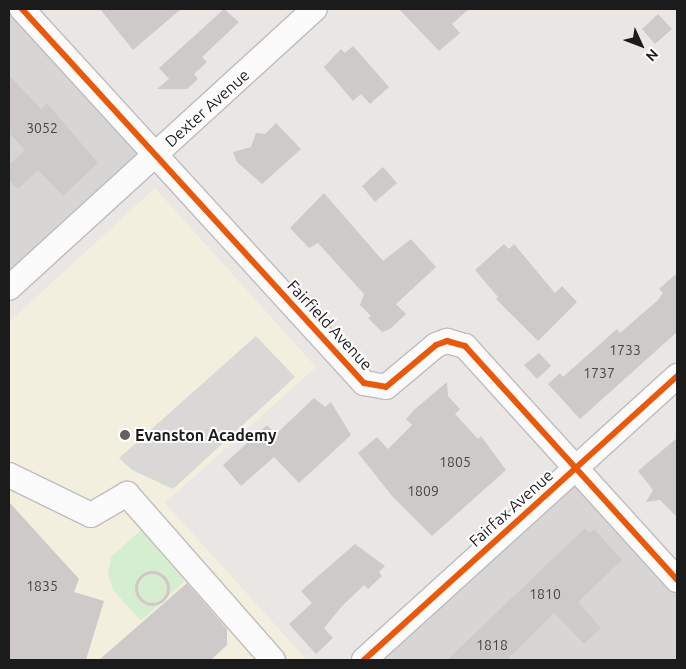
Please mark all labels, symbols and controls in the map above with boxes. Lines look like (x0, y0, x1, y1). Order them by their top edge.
north arrow (616, 20, 666, 70)
text: N (643, 46, 661, 65)
street label: Dexter Avenue (161, 65, 253, 151)
house number: 3052 (26, 120, 58, 136)
street label: Fairfield Avenue (283, 276, 377, 374)
house number: 1733 (609, 342, 641, 358)
house number: 1737 (583, 365, 615, 381)
place label: Evanston Academy (135, 425, 276, 445)
marker: Evanston Academy (119, 429, 131, 441)
house number: 1805 (439, 454, 471, 470)
street label: Fairfax Avenue (465, 465, 557, 551)
house number: 1809 (407, 483, 439, 499)
house number: 1835 (26, 578, 58, 594)
house number: 1810 (529, 586, 561, 602)
house number: 1818 (476, 637, 508, 653)

